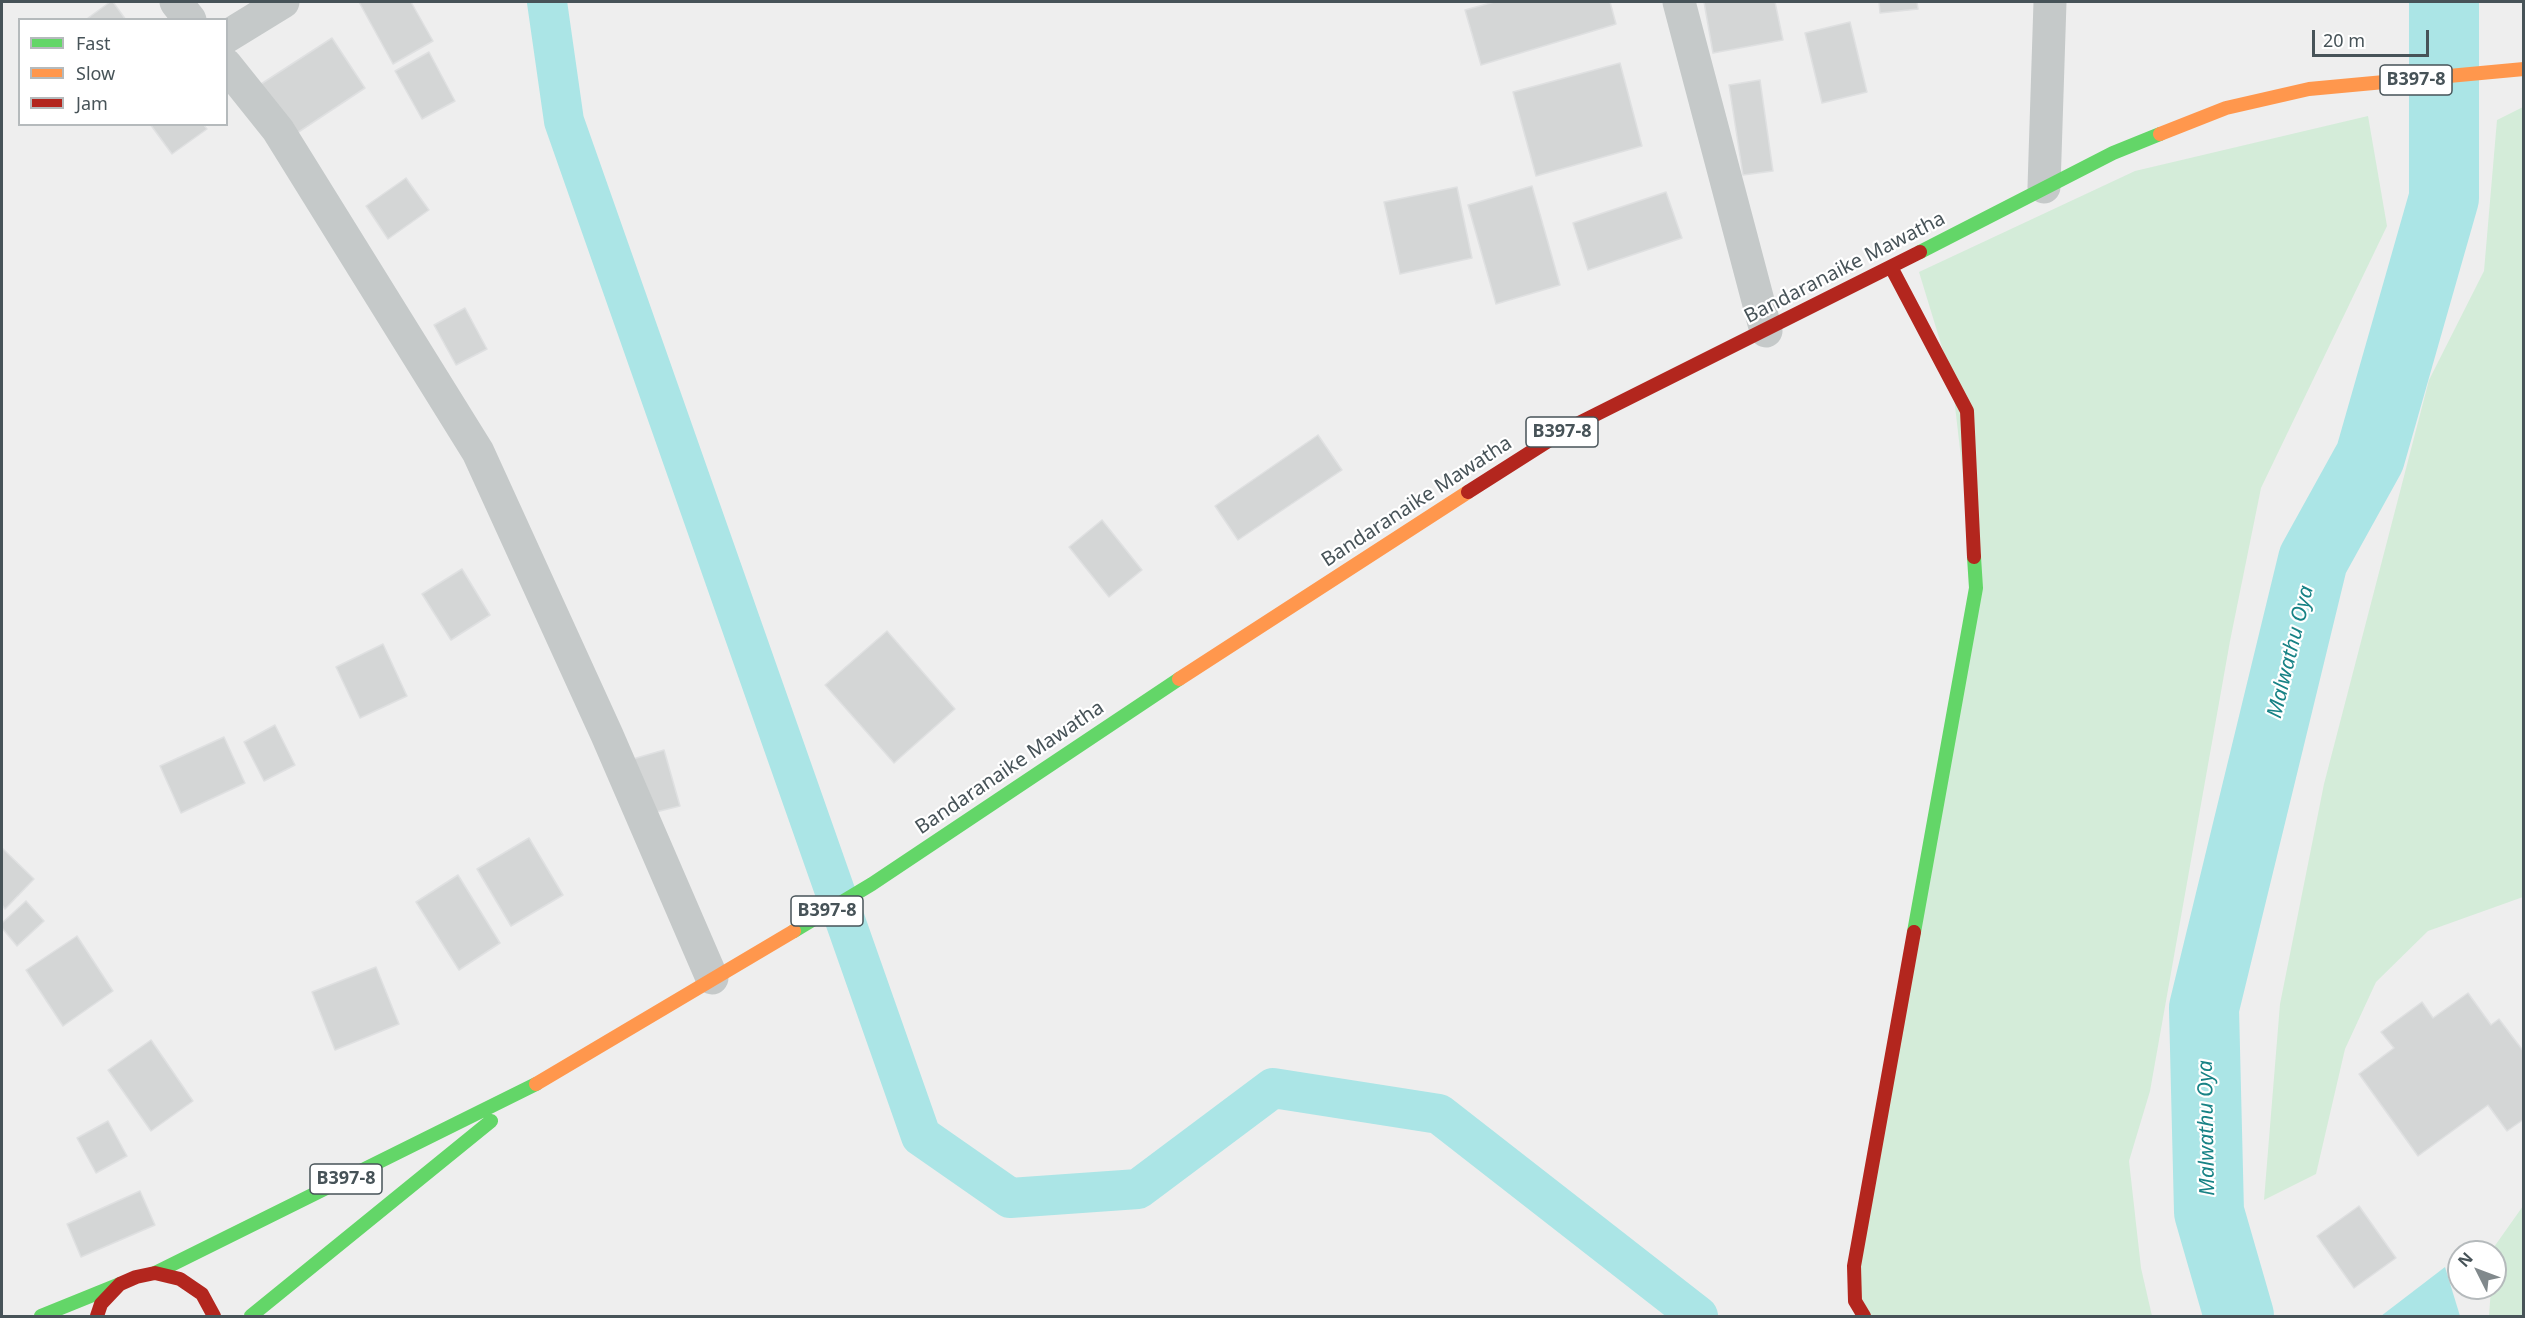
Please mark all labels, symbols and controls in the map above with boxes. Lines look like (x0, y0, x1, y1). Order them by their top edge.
legend (18, 18, 228, 126)
scale bar (2315, 18, 2432, 56)
text: 20 m (2323, 28, 2365, 52)
text: Fast (76, 31, 111, 55)
text: Slow (76, 61, 115, 85)
road number: B397-8 (2380, 65, 2452, 95)
text: Jam (76, 91, 108, 115)
street label: Bandaranaike Mawatha (1741, 207, 1949, 329)
road number: B397-8 (1526, 417, 1598, 447)
street label: Bandaranaike Mawatha (1317, 431, 1517, 573)
water label: Malwathu Oya (2262, 583, 2320, 721)
street label: Bandaranaike Mawatha (911, 696, 1109, 840)
road number: B397-8 (791, 896, 863, 926)
water label: Malwathu Oya (2193, 1060, 2221, 1196)
road number: B397-8 (310, 1164, 382, 1194)
north arrow (2447, 1240, 2507, 1300)
text: N (2453, 1247, 2478, 1271)

